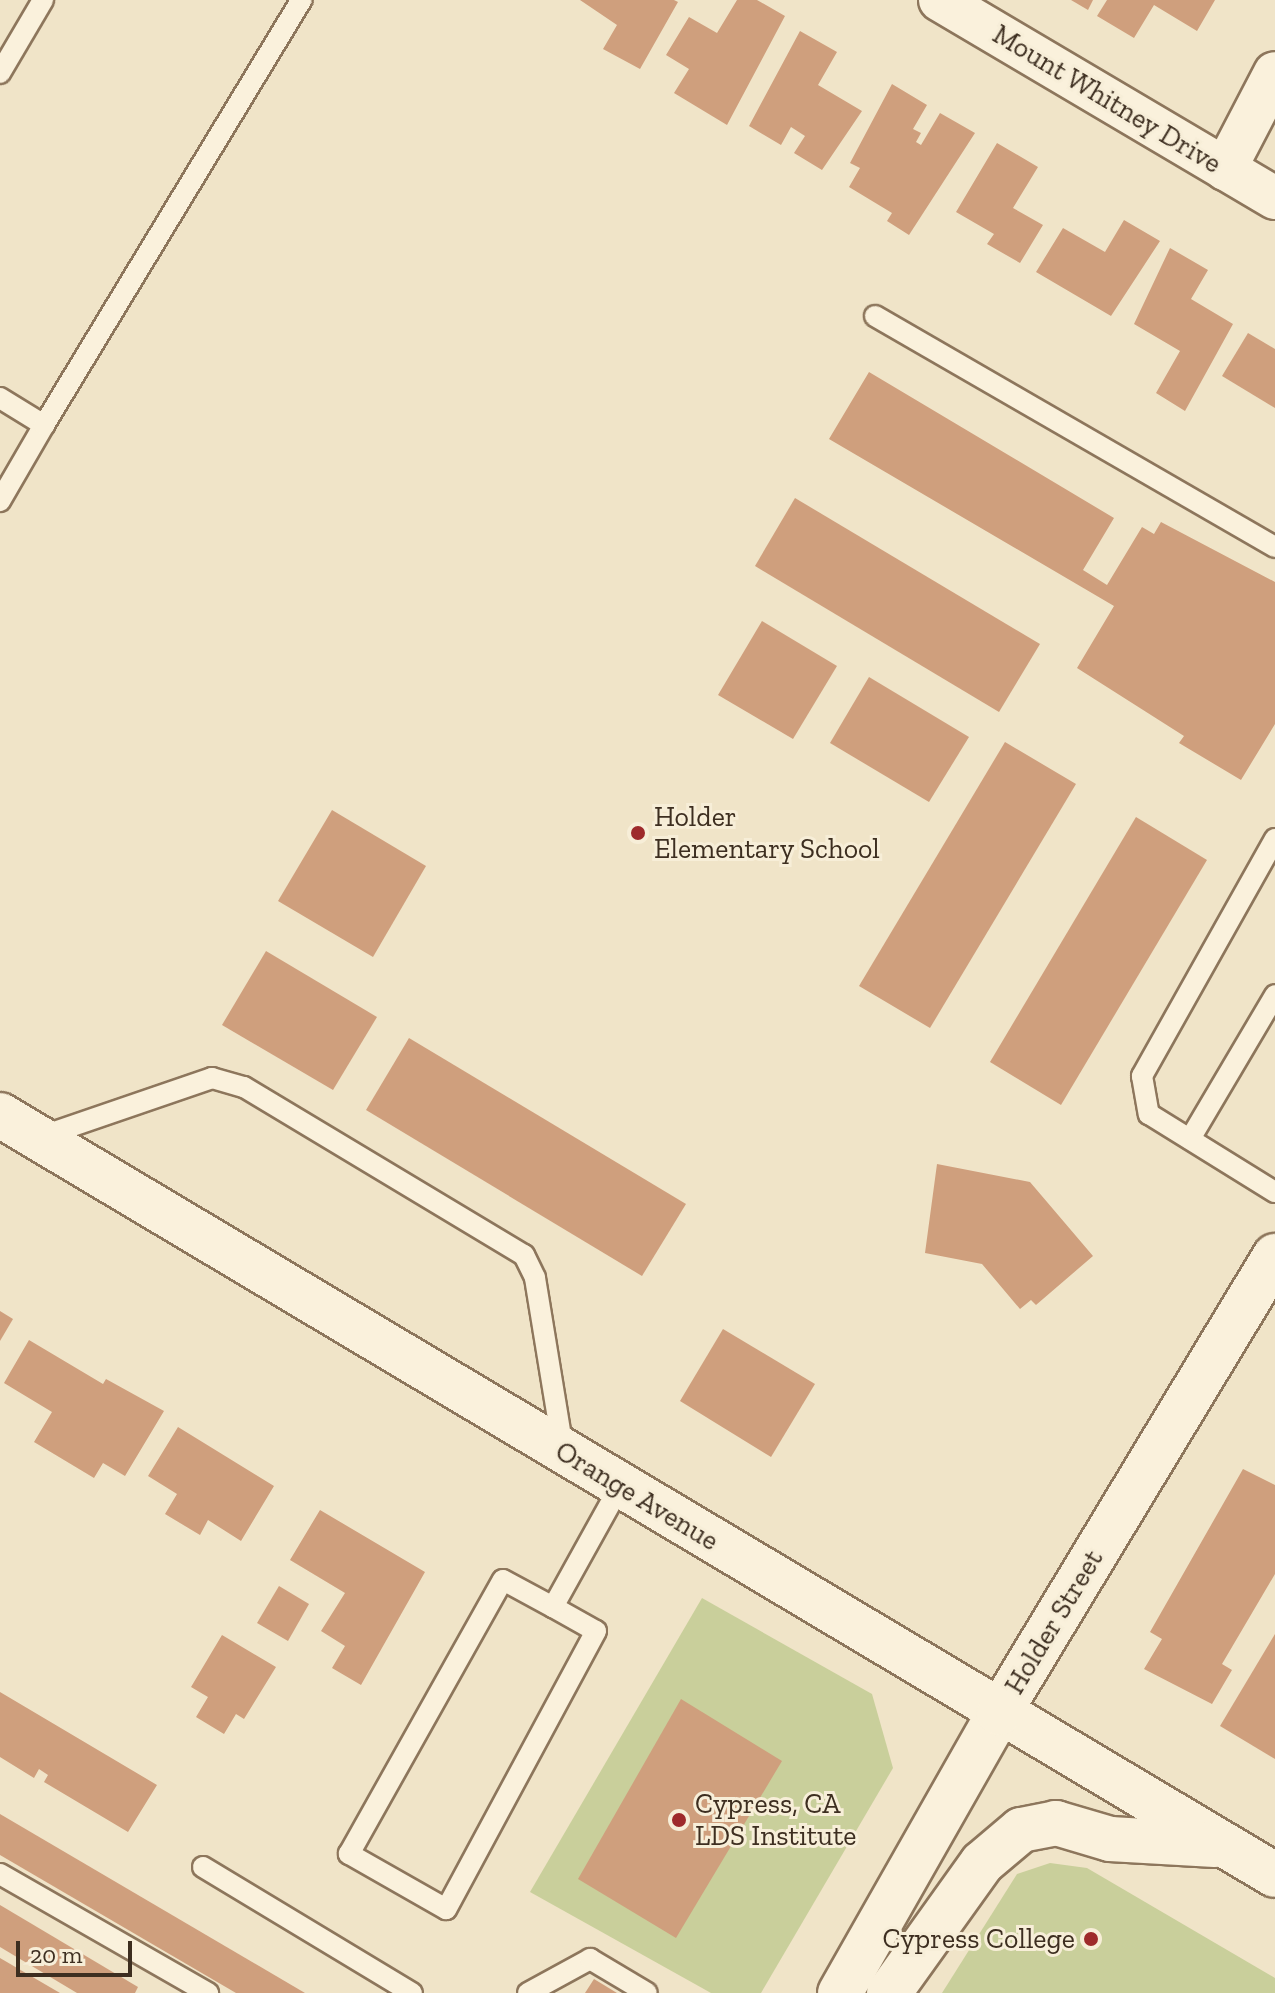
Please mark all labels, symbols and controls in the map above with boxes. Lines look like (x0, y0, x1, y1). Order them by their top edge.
street label: Mount Whitney Drive (986, 17, 1228, 181)
place label: Holder Elementary School (654, 800, 880, 866)
marker: Holder Elementary School (629, 824, 647, 842)
street label: Orange Avenue (549, 1434, 725, 1558)
street label: Holder Street (998, 1544, 1110, 1700)
place label: Cypress, CA LDS Institute (695, 1787, 856, 1853)
marker: Cypress, CA LDS Institute (670, 1811, 688, 1829)
place label: Cypress College (882, 1922, 1075, 1956)
scale bar (20, 1925, 136, 1975)
marker: Cypress College (1082, 1930, 1100, 1948)
text: 20 m (30, 1940, 82, 1969)

